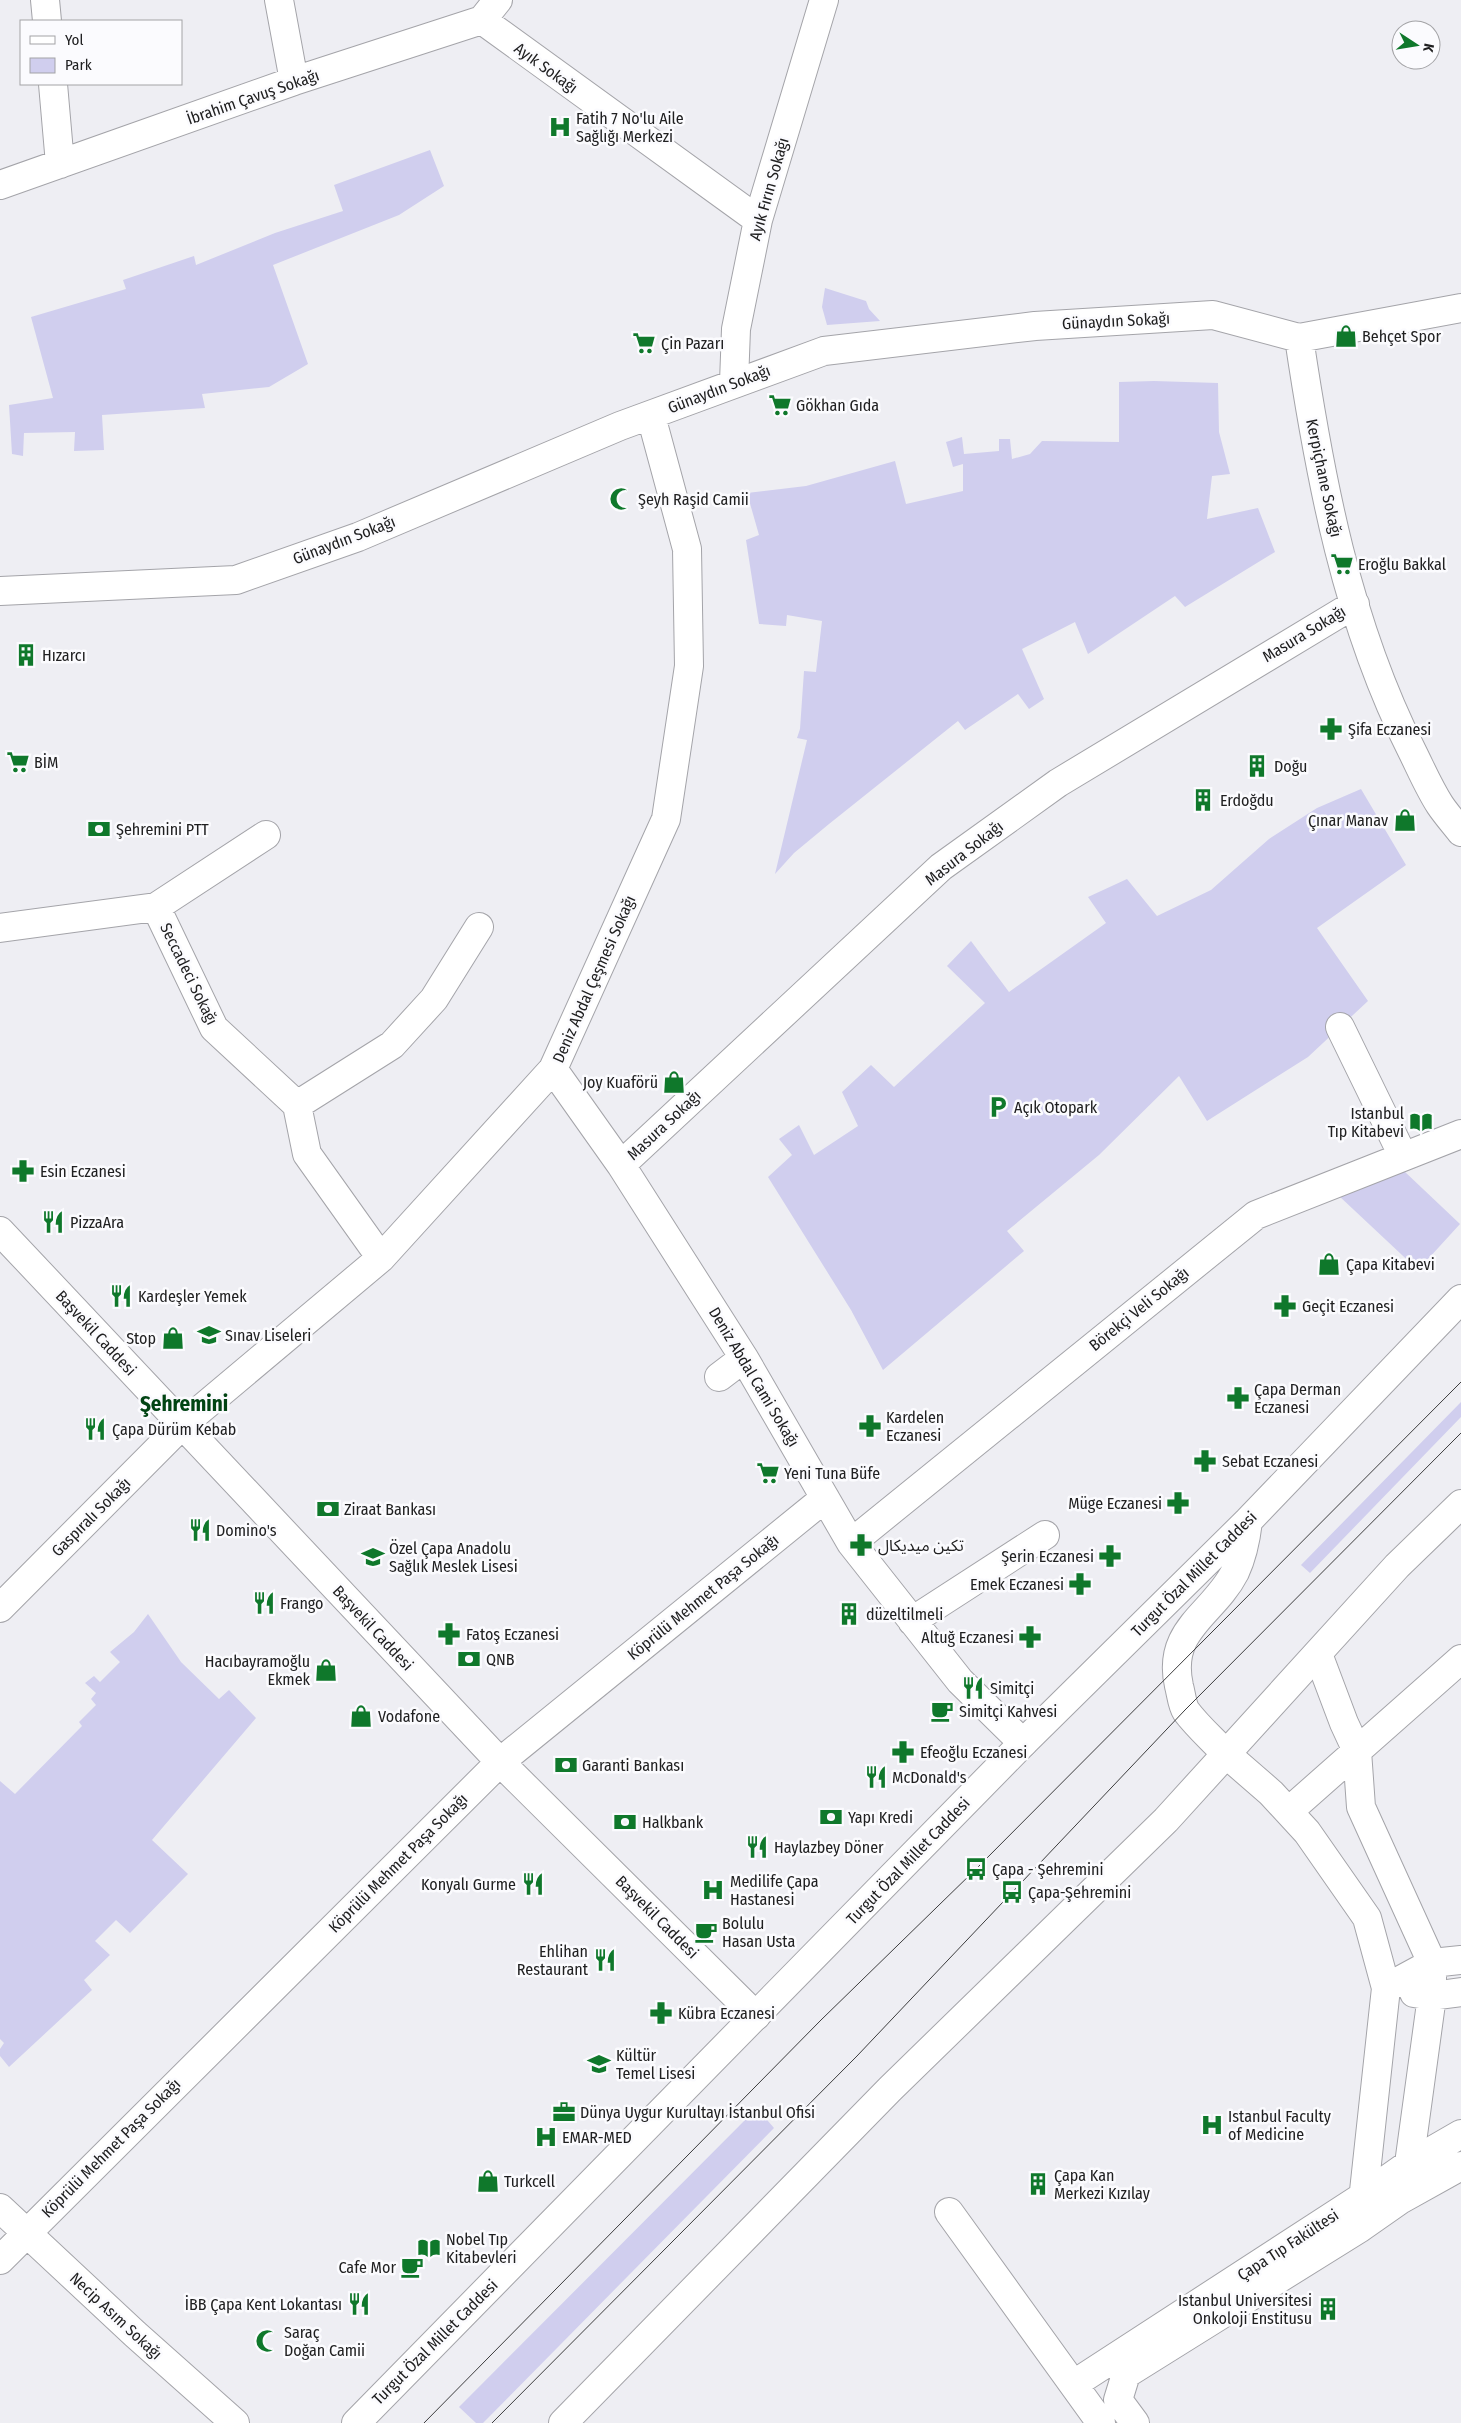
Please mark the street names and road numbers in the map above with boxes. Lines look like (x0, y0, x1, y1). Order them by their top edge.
street label: Ayık Sokağı (511, 39, 581, 97)
street label: İbrahim Çavuş Sokağı (184, 65, 322, 129)
street label: Ayık Fırın Sokağı (745, 135, 793, 243)
street label: Günaydın Sokağı (1061, 309, 1171, 333)
street label: Günaydın Sokağı (665, 361, 773, 417)
street label: Kerpiçhane Sokağı (1302, 417, 1346, 539)
street label: Günaydın Sokağı (290, 512, 398, 568)
street label: Masura Sokağı (1259, 602, 1349, 666)
street label: Masura Sokağı (921, 817, 1007, 889)
street label: Deniz Abdal Çeşmesi Sokağı (548, 892, 640, 1066)
street label: Seccadeci Sokağı (156, 920, 222, 1028)
street label: Masura Sokağı (623, 1086, 705, 1164)
street label: Börekçi Veli Sokağı (1085, 1263, 1193, 1355)
street label: Başvekil Caddesi (52, 1287, 140, 1379)
street label: Deniz Abdal Cami Sokağı (705, 1304, 803, 1450)
street label: Gaspıralı Sokağı (48, 1474, 134, 1560)
street label: Turgut Özal Millet Caddesi (1127, 1507, 1261, 1641)
street label: Köprülü Mehmet Paşa Sokağı (624, 1530, 782, 1664)
street label: Başvekil Caddesi (329, 1582, 417, 1674)
street label: Köprülü Mehmet Paşa Sokağı (325, 1790, 471, 1936)
street label: Turgut Özal Millet Caddesi (842, 1794, 974, 1928)
street label: Başvekil Caddesi (612, 1872, 702, 1962)
street label: Köprülü Mehmet Paşa Sokağı (38, 2075, 184, 2221)
street label: Çapa Tıp Fakültesi (1234, 2205, 1343, 2286)
street label: Necip Asım Sokağı (66, 2268, 166, 2364)
street label: Turgut Özal Millet Caddesi (368, 2275, 502, 2409)

